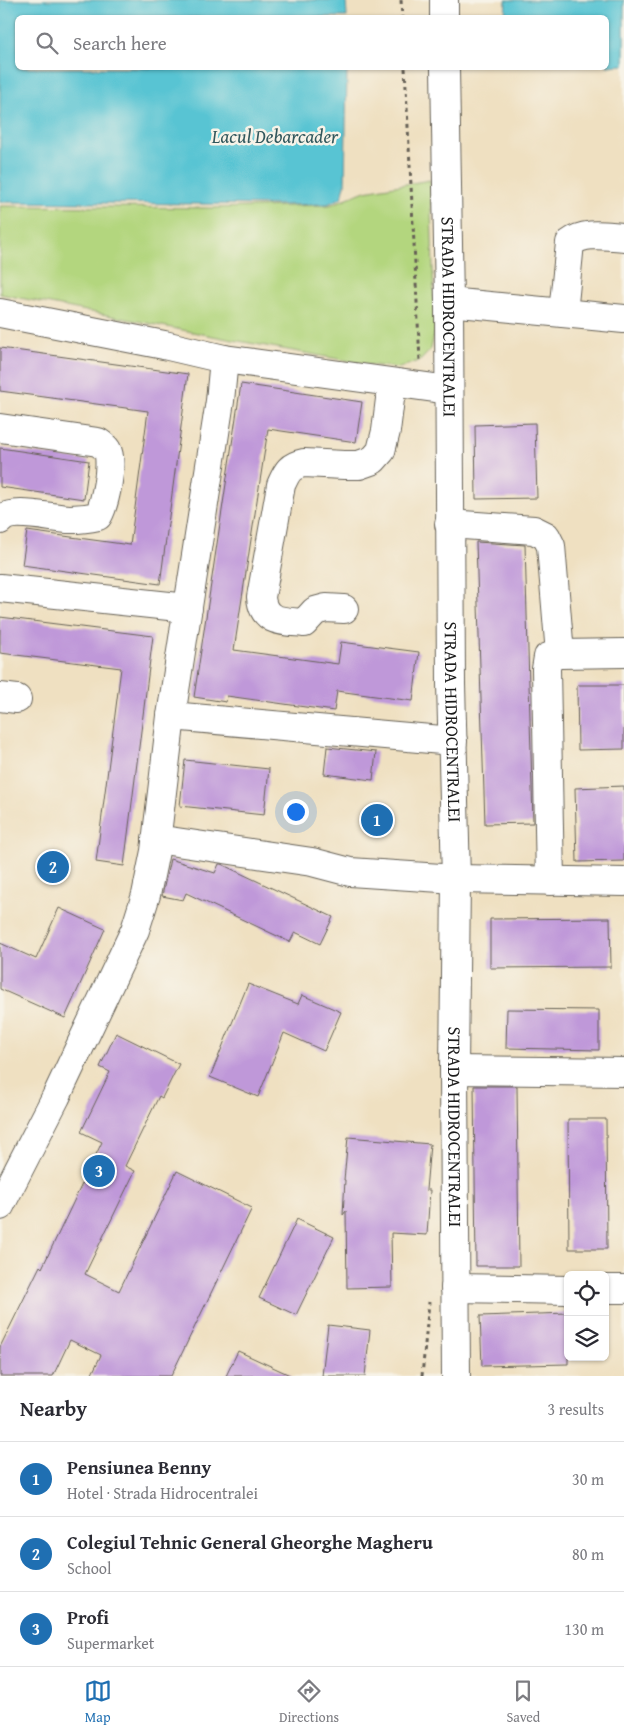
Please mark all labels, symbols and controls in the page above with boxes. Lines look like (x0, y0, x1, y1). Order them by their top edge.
search box (15, 15, 609, 70)
icon: search (33, 29, 61, 57)
text: Search here (73, 29, 167, 57)
water label: Lacul Debarcader (211, 122, 339, 150)
street label: STRADA HIDROCENTRALEI (435, 216, 464, 417)
street label: STRADA HIDROCENTRALEI (438, 622, 469, 823)
your location (283, 799, 309, 825)
pin: 1 (361, 801, 393, 839)
pin: 2 (37, 848, 69, 886)
street label: STRADA HIDROCENTRALEI (441, 1026, 469, 1227)
pin: 3 (83, 1152, 115, 1190)
map controls (564, 1271, 609, 1361)
button: locate (564, 1271, 609, 1316)
button: layers (564, 1316, 609, 1361)
text: Nearby (20, 1393, 87, 1424)
text: 3 results (547, 1397, 604, 1421)
text: Pensiunea Benny (67, 1453, 211, 1481)
text: 1 (32, 1467, 40, 1491)
text: 30 m (572, 1467, 604, 1491)
text: Hotel · Strada Hidrocentralei (67, 1481, 258, 1505)
text: Colegiul Tehnic General Gheorghe Magheru (67, 1528, 433, 1556)
text: 2 (32, 1542, 40, 1566)
text: 80 m (572, 1542, 604, 1566)
text: School (67, 1556, 111, 1580)
text: Profi (67, 1603, 109, 1631)
text: 3 (32, 1617, 40, 1641)
text: 130 m (564, 1617, 604, 1641)
text: Supermarket (67, 1631, 154, 1655)
tab: Map (84, 1677, 112, 1727)
tab: Directions (279, 1677, 339, 1727)
tab: Saved (506, 1677, 540, 1727)

